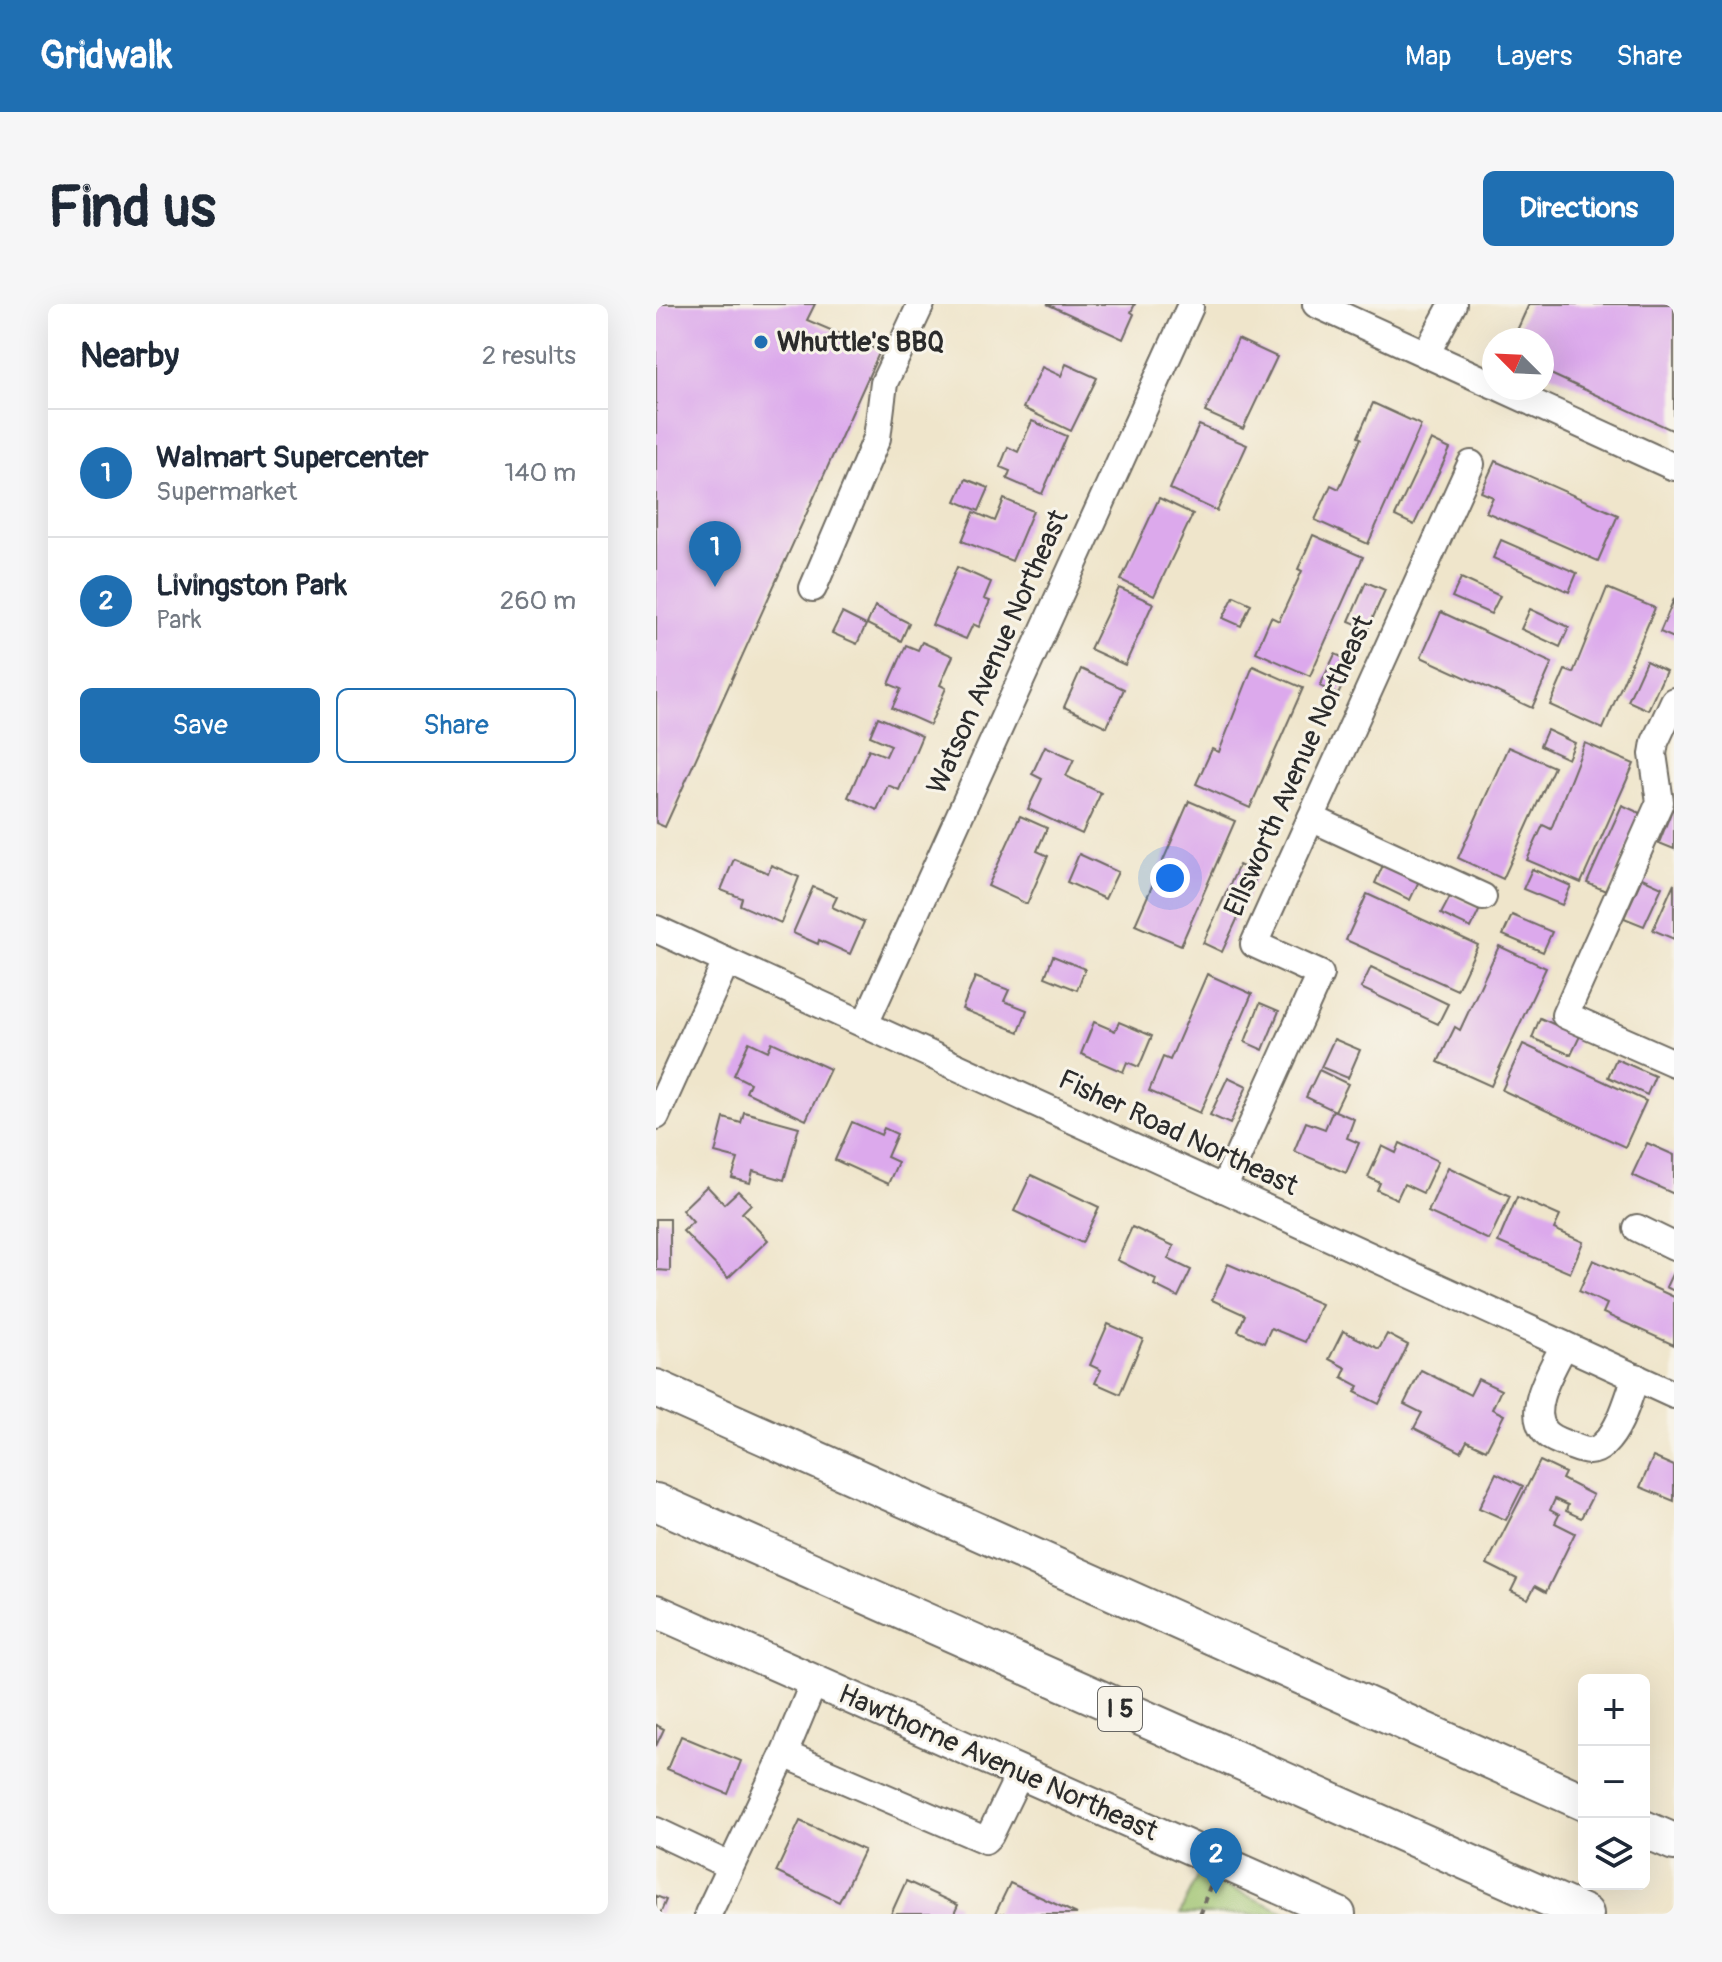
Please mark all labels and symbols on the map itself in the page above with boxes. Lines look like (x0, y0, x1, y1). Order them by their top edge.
place label: Whuttle's BBQ (777, 325, 944, 360)
north arrow (1482, 328, 1554, 400)
marker: Whuttle's BBQ (752, 333, 770, 351)
street label: Watson Avenue Northeast (919, 504, 1077, 800)
pin: 1 (689, 521, 741, 587)
street label: Ellsworth Avenue Northeast (1217, 609, 1382, 922)
your location (1150, 858, 1190, 898)
street label: Fisher Road Northeast (1053, 1062, 1304, 1204)
street label: Hawthorne Avenue Northeast (833, 1677, 1164, 1850)
road number: I 5 (1098, 1687, 1142, 1731)
pin: 2 (1190, 1828, 1242, 1894)

